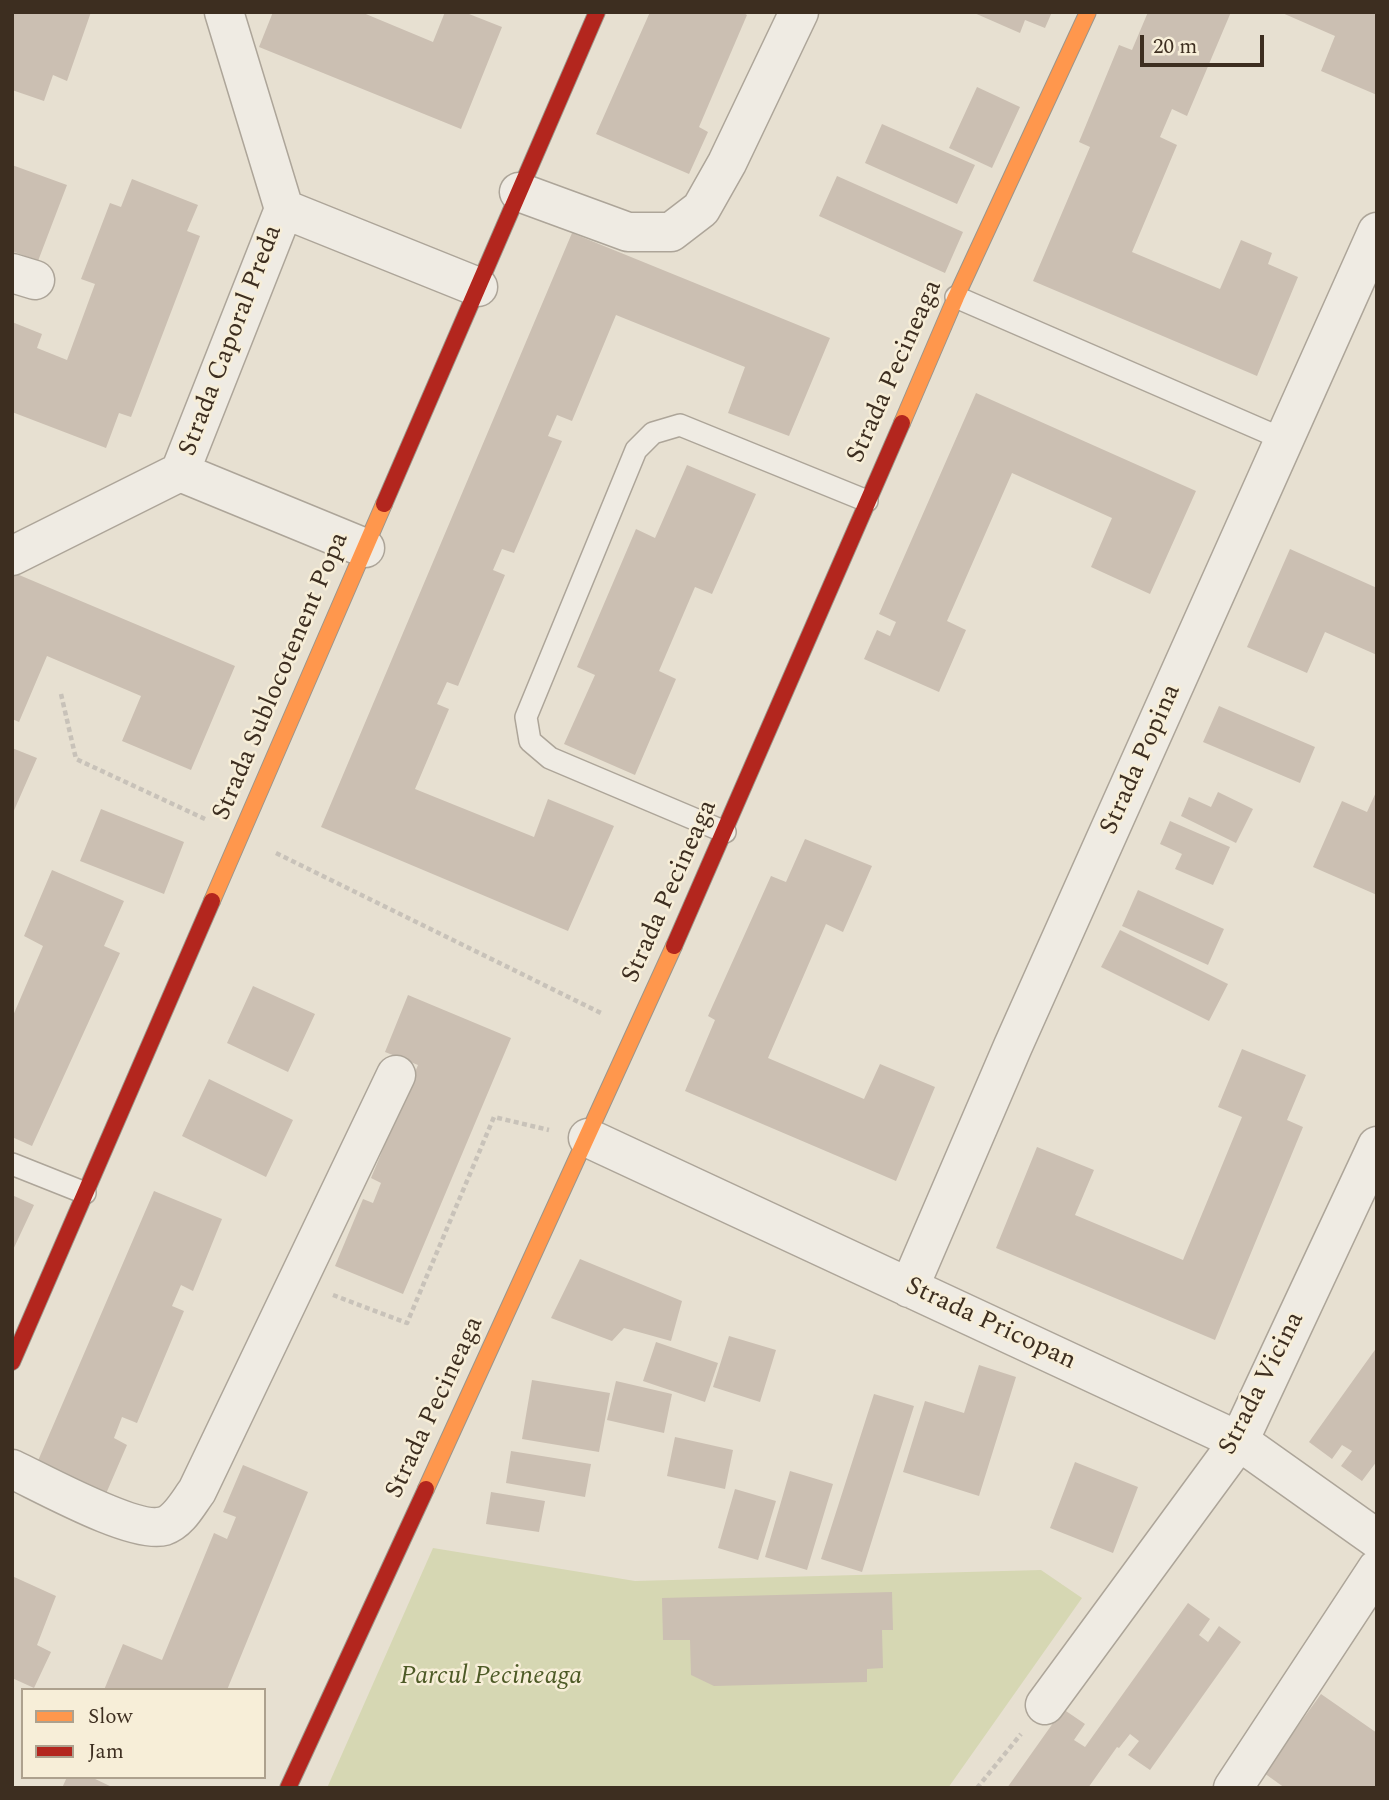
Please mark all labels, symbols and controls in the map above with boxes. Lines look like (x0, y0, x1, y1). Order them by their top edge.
scale bar (1144, 21, 1268, 65)
text: 20 m (1153, 31, 1197, 63)
street label: Strada Caporal Preda (174, 221, 290, 461)
street label: Strada Pecineaga (842, 276, 950, 468)
street label: Strada Sublocotenent Popa (207, 528, 357, 826)
street label: Strada Popina (1095, 680, 1189, 840)
street label: Strada Pecineaga (617, 796, 725, 988)
street label: Strada Pricopan (900, 1272, 1080, 1378)
street label: Strada Vicina (1214, 1307, 1312, 1461)
street label: Strada Pecineaga (380, 1312, 492, 1504)
park label: Parcul Pecineaga (400, 1662, 582, 1694)
legend (21, 1688, 266, 1779)
text: Slow (88, 1701, 132, 1733)
text: Jam (88, 1736, 124, 1768)

